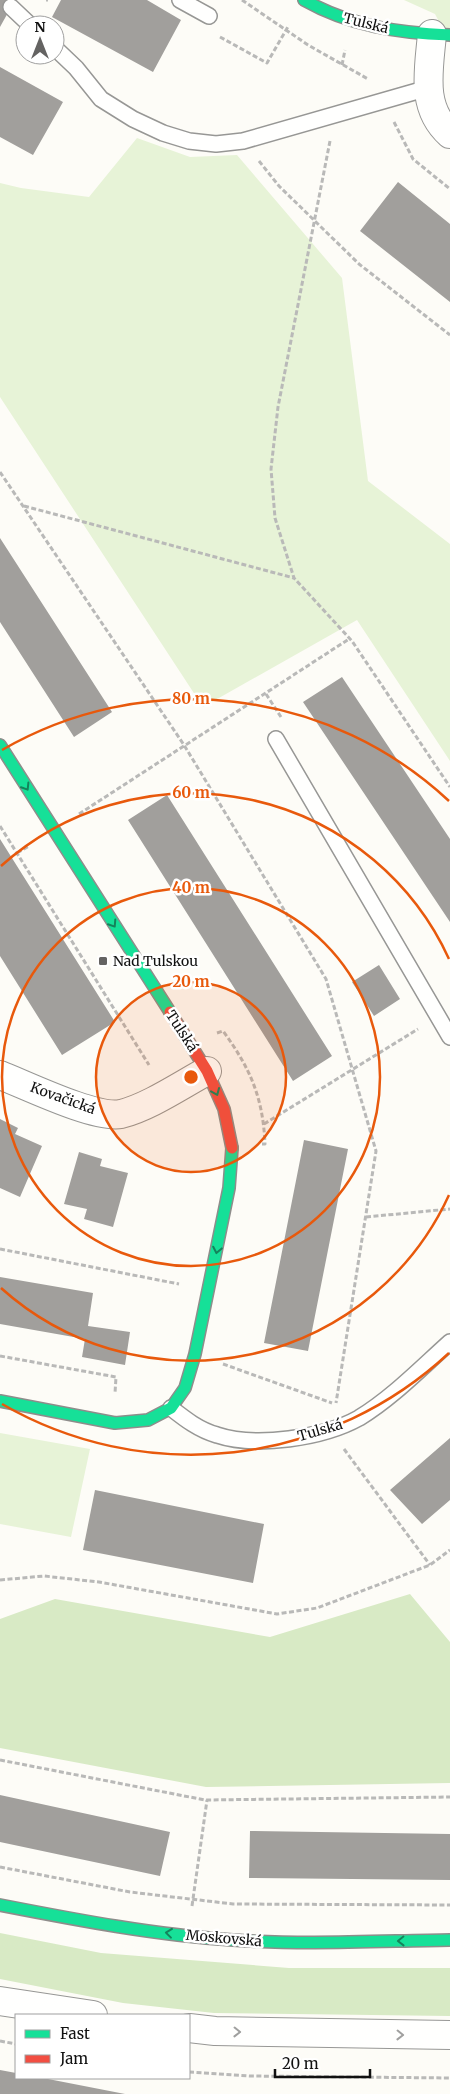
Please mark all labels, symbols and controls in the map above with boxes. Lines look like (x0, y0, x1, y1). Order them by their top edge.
street label: Tulská (342, 9, 391, 37)
north arrow (15, 15, 65, 65)
text: N (34, 18, 46, 36)
text: 80 m (172, 689, 210, 708)
one-way arrow (20, 781, 29, 790)
text: 60 m (172, 783, 210, 802)
text: 40 m (172, 878, 210, 897)
one-way arrow (107, 918, 116, 927)
place label: Nad Tulskou (113, 952, 198, 970)
marker: Nad Tulskou (97, 955, 109, 967)
text: 20 m (172, 972, 210, 991)
street label: Tulská (162, 1007, 202, 1056)
centre of rings (182, 1068, 200, 1086)
street label: Kovačická (28, 1078, 99, 1118)
one-way arrow (210, 1087, 221, 1096)
one-way arrow (212, 1246, 223, 1255)
street label: Tulská (295, 1415, 345, 1445)
street label: Moskovská (185, 1926, 263, 1950)
one-way arrow (165, 1928, 173, 1939)
one-way arrow (397, 1936, 405, 1946)
legend (15, 2014, 190, 2079)
text: Fast (60, 2024, 90, 2043)
one-way arrow (234, 2027, 242, 2037)
one-way arrow (396, 2029, 404, 2040)
scale bar (275, 2046, 370, 2078)
text: Jam (59, 2049, 88, 2068)
text: 20 m (282, 2054, 319, 2073)

